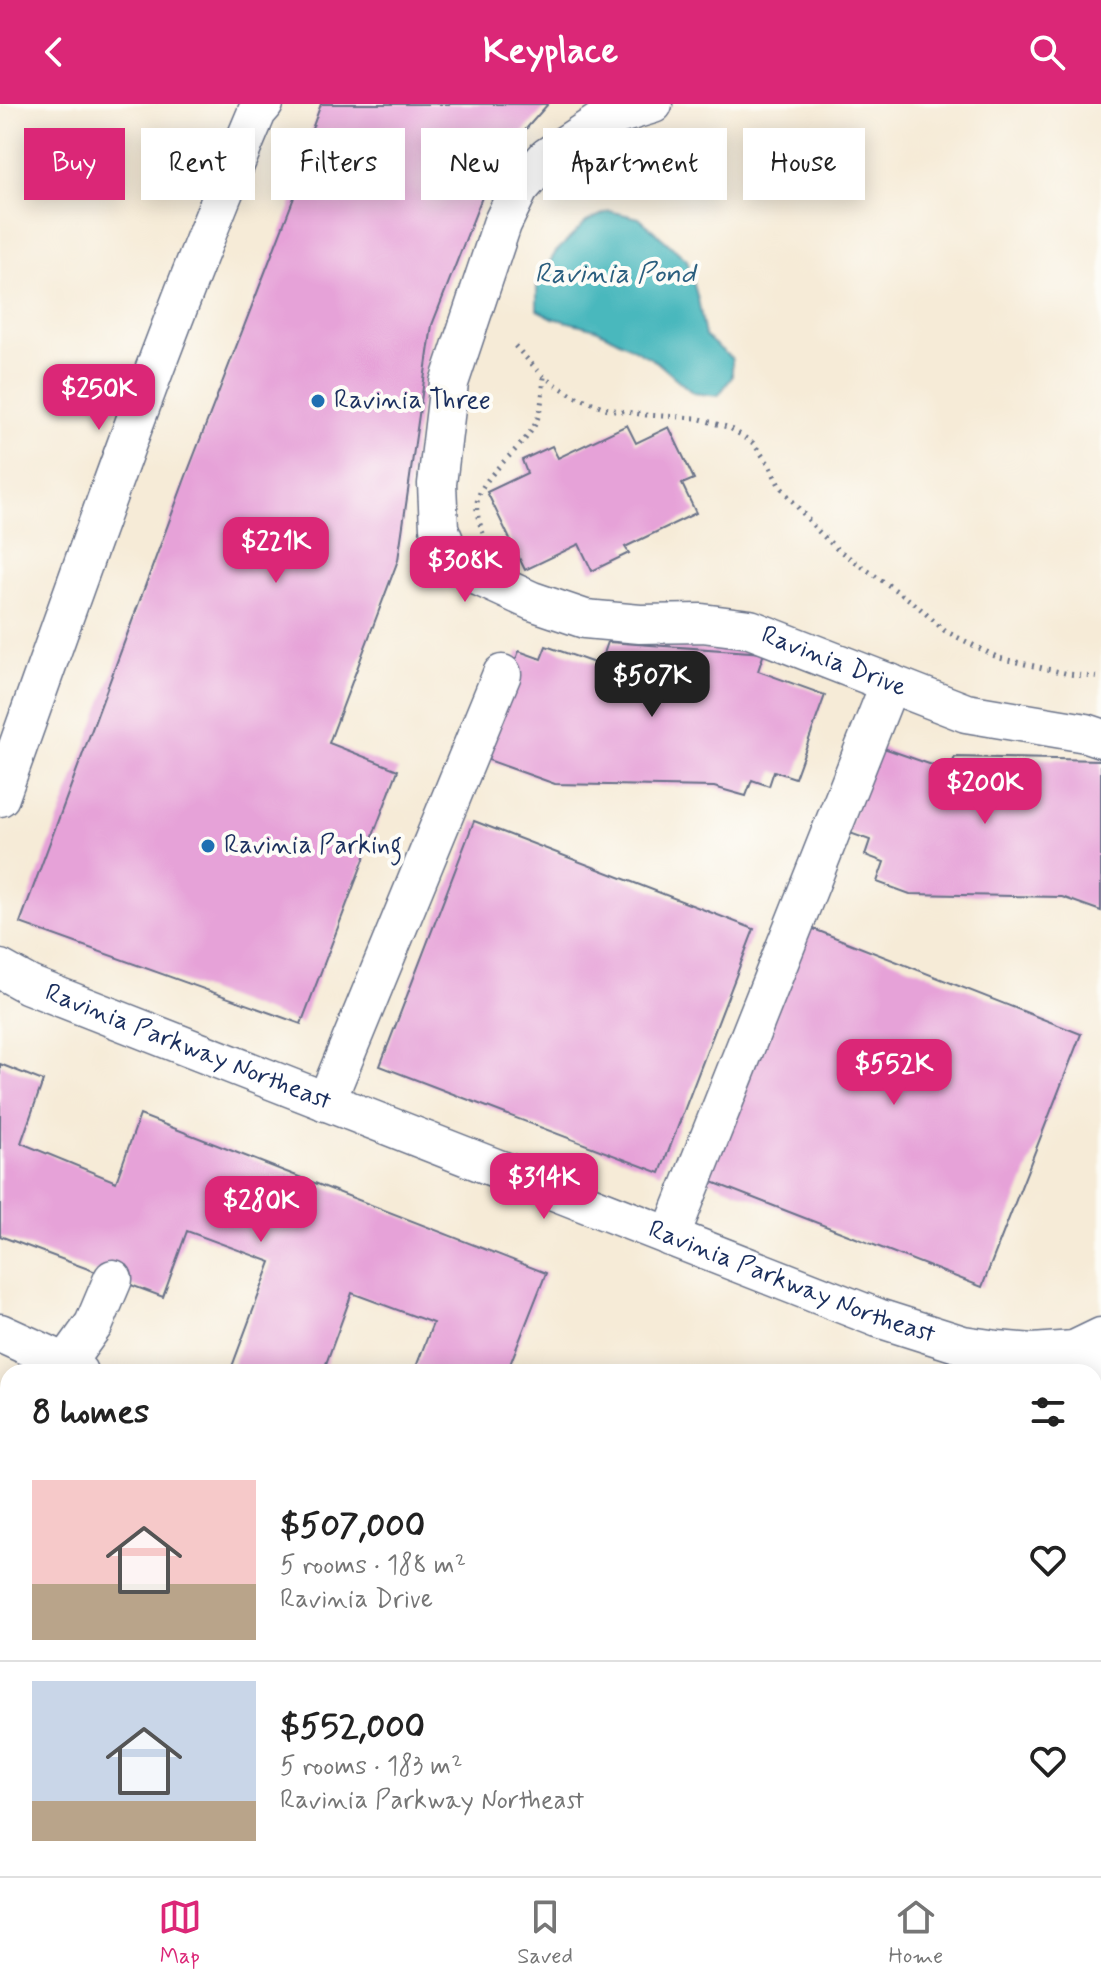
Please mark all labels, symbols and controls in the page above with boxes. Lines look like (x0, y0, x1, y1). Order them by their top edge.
text: Keyplace (483, 29, 618, 76)
icon: back (32, 30, 76, 74)
icon: search (1025, 30, 1069, 74)
chip: Buy (24, 128, 125, 200)
chip: Rent (141, 128, 255, 200)
chip: Filters (271, 128, 405, 200)
chip: New (421, 128, 527, 200)
chip: Apartment (543, 128, 727, 200)
chip: House (743, 128, 865, 200)
water label: Ravinia Pond (535, 256, 698, 293)
pin: $250K (43, 364, 155, 432)
text: $250K (61, 373, 137, 407)
place label: Ravinia Three (334, 384, 491, 418)
marker: Ravinia Three (309, 392, 327, 410)
pin: $221K (220, 517, 332, 585)
text: $221K (241, 526, 311, 560)
pin: $308K (409, 536, 521, 604)
text: $308K (428, 545, 502, 579)
street label: Ravinia Drive (756, 618, 911, 705)
pin: $507K (596, 651, 708, 719)
text: $507K (613, 660, 691, 694)
pin: $200K (929, 758, 1041, 826)
text: $200K (947, 767, 1023, 801)
place label: Ravinia Parking (224, 829, 402, 866)
marker: Ravinia Parking (199, 837, 217, 855)
street label: Ravinia Parkway Northeast (40, 976, 336, 1119)
pin: $552K (838, 1039, 950, 1107)
text: $552K (855, 1048, 933, 1082)
pin: $314K (488, 1153, 600, 1221)
text: $314K (508, 1162, 580, 1196)
pin: $280K (205, 1176, 317, 1244)
text: $280K (223, 1185, 299, 1219)
street label: Ravinia Parkway Northeast (643, 1213, 940, 1352)
text: 8 homes (32, 1390, 149, 1435)
icon: filters (1026, 1390, 1070, 1434)
text: $507,000 (280, 1504, 425, 1549)
icon: home (96, 1512, 192, 1608)
icon: heart (1026, 1538, 1070, 1582)
text: 5 rooms · 188 m² (280, 1549, 466, 1583)
text: Ravinia Drive (280, 1583, 433, 1617)
text: $552,000 (280, 1705, 425, 1750)
icon: home (96, 1713, 192, 1809)
icon: heart (1026, 1739, 1070, 1783)
text: 5 rooms · 183 m² (280, 1750, 463, 1784)
text: Ravinia Parkway Northeast (280, 1784, 584, 1818)
tab: Map (158, 1895, 202, 1971)
tab: Saved (517, 1895, 573, 1971)
tab: Home (889, 1895, 943, 1971)

